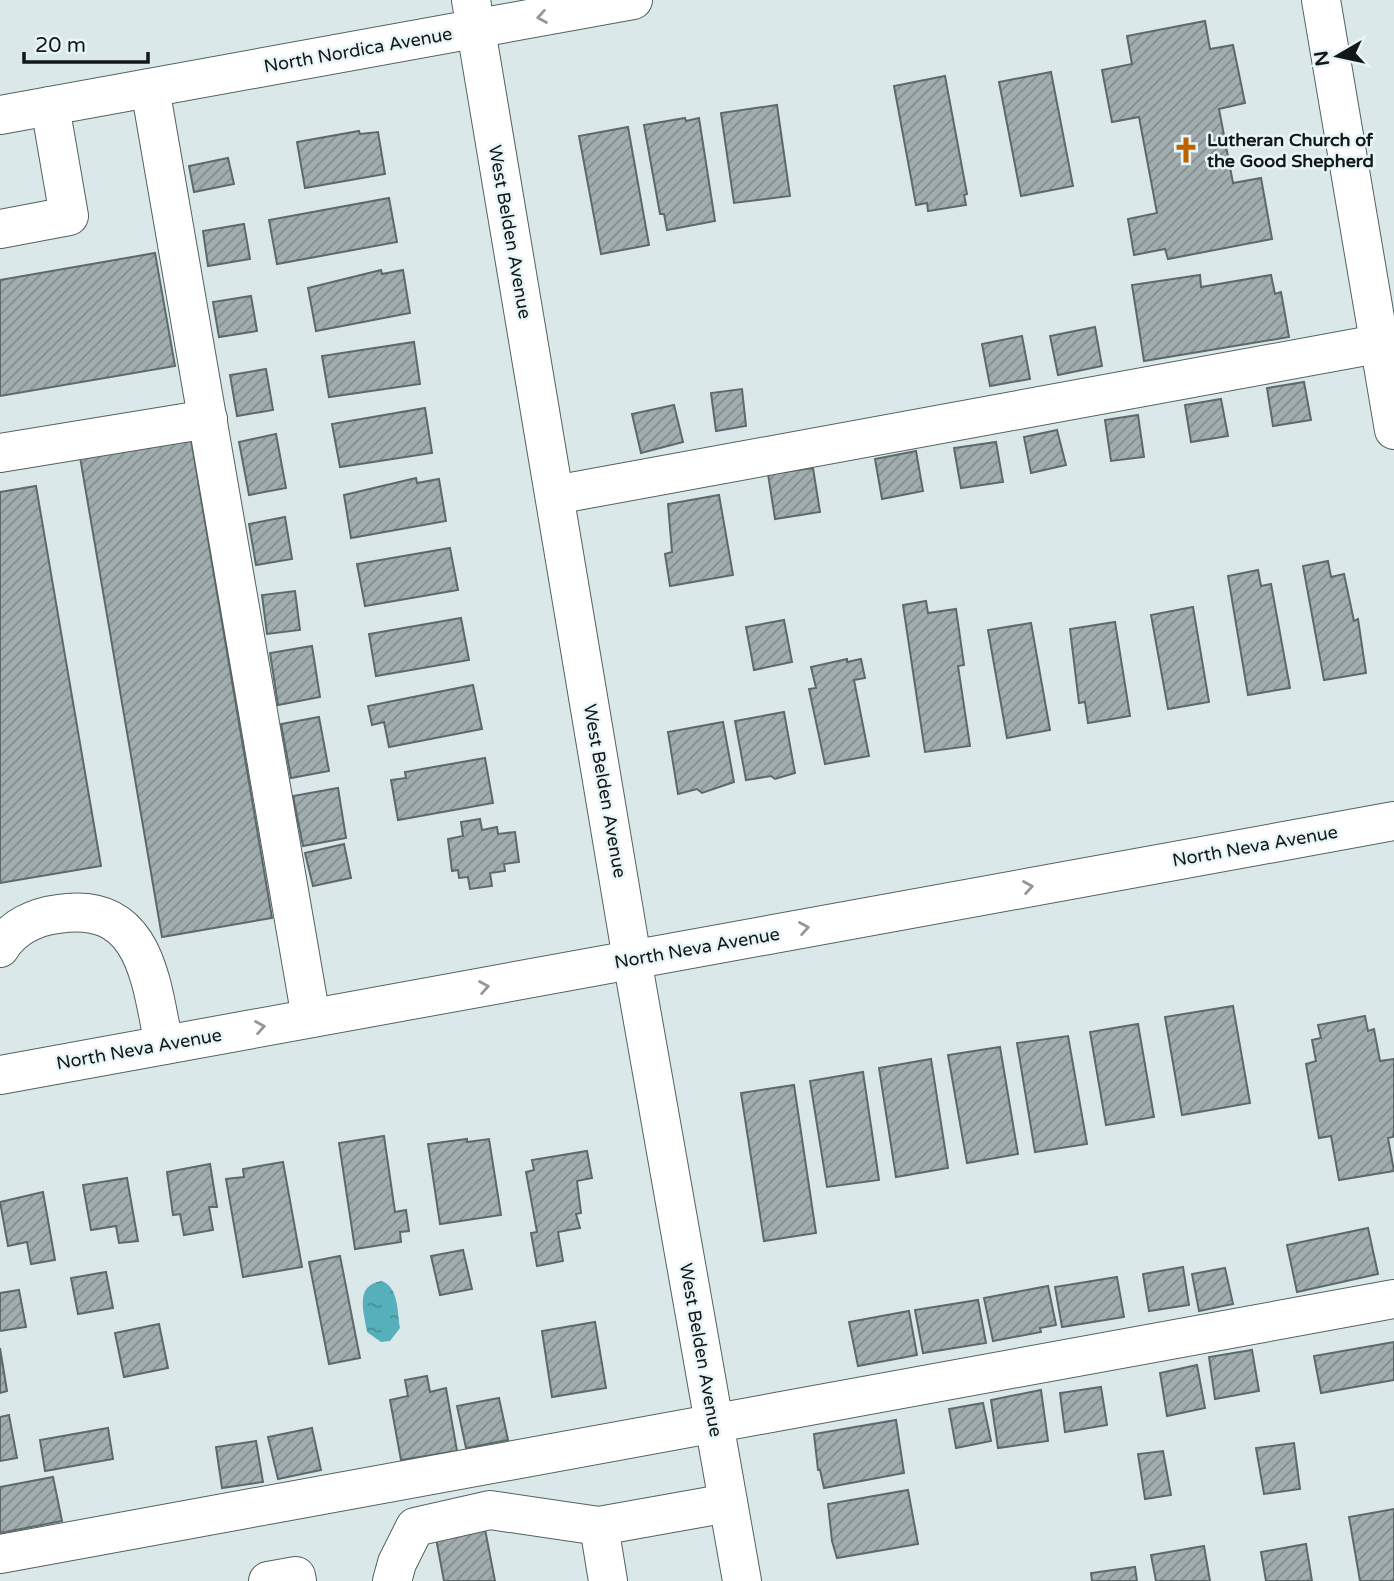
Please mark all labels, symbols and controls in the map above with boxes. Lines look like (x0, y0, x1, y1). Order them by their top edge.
one-way arrow (536, 8, 548, 23)
scale bar (24, 21, 149, 65)
north arrow (1303, 21, 1373, 91)
street label: North Nordica Avenue (262, 23, 454, 77)
text: 20 m (35, 33, 86, 58)
text: N (1310, 49, 1334, 68)
place label: Lutheran Church of the Good Shepherd (1207, 129, 1374, 172)
church icon: Lutheran Church of the Good Shepherd (1171, 135, 1201, 165)
street label: West Belden Avenue (484, 143, 536, 321)
street label: West Belden Avenue (579, 702, 631, 880)
street label: North Neva Avenue (1171, 821, 1339, 871)
one-way arrow (1022, 881, 1034, 896)
one-way arrow (798, 921, 810, 936)
street label: North Neva Avenue (613, 923, 781, 973)
one-way arrow (478, 980, 490, 995)
one-way arrow (254, 1021, 266, 1036)
street label: North Neva Avenue (55, 1024, 223, 1074)
street label: West Belden Avenue (675, 1261, 727, 1439)

